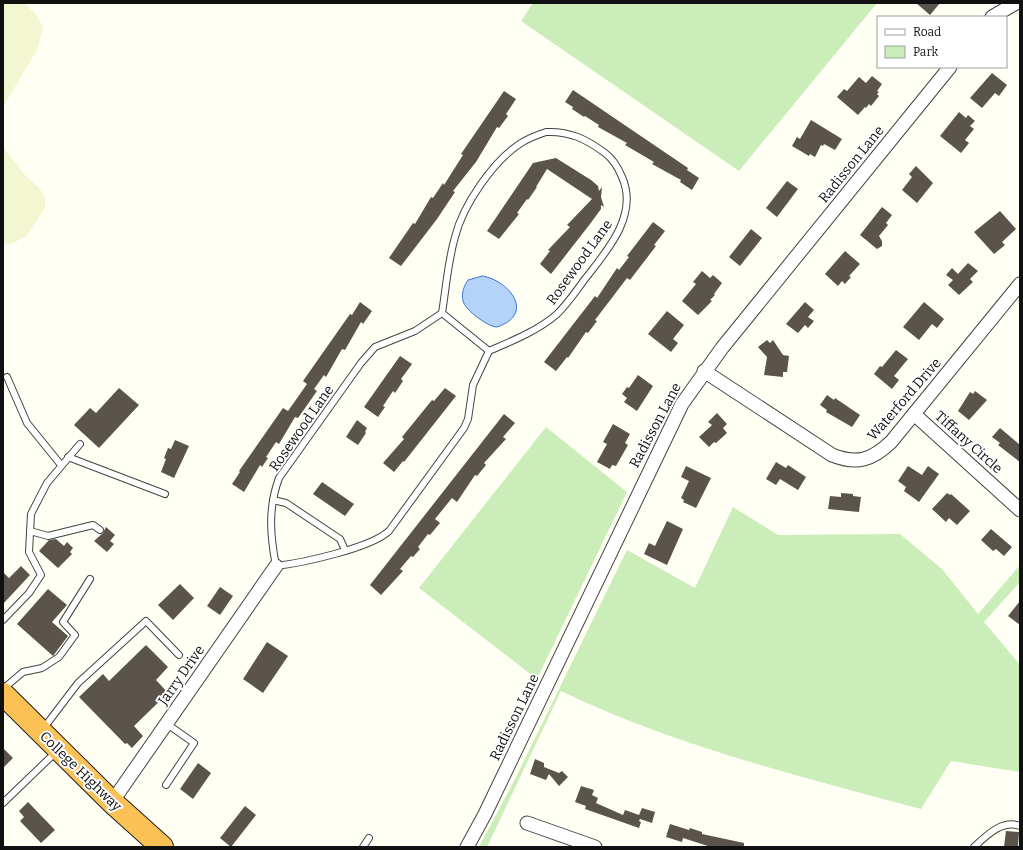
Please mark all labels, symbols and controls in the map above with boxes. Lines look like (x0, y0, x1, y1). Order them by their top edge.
legend (877, 16, 1007, 68)
text: Road (913, 25, 941, 39)
text: Park (913, 45, 939, 59)
street label: Radisson Lane (815, 122, 888, 206)
street label: Rosewood Lane (543, 216, 616, 308)
street label: Waterford Drive (864, 355, 945, 444)
street label: Radisson Lane (626, 380, 685, 471)
street label: Rosewood Lane (266, 382, 337, 474)
street label: Tiffany Circle (931, 408, 1006, 477)
street label: Jarry Drive (154, 642, 208, 709)
street label: Radisson Lane (486, 671, 543, 763)
street label: College Highway (36, 728, 126, 815)

